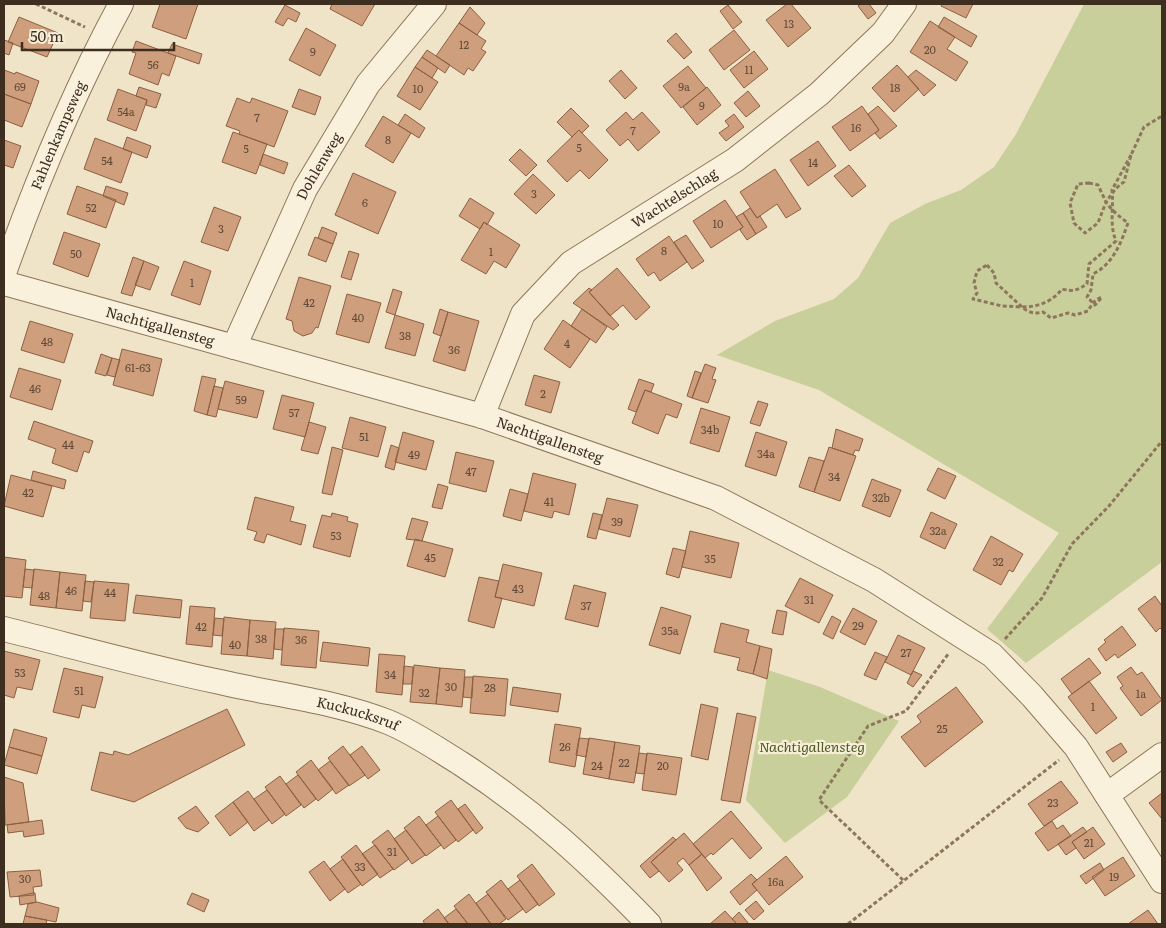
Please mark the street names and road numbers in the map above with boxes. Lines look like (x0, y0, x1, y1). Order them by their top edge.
street label: Fahlenkampsweg (25, 77, 90, 192)
street label: Dohlenweg (290, 128, 346, 203)
street label: Wachtelschlag (627, 163, 721, 232)
street label: Nachtigallensteg (104, 301, 217, 350)
street label: Nachtigallensteg (494, 411, 607, 467)
street label: Kuckucksruf (315, 691, 405, 735)

